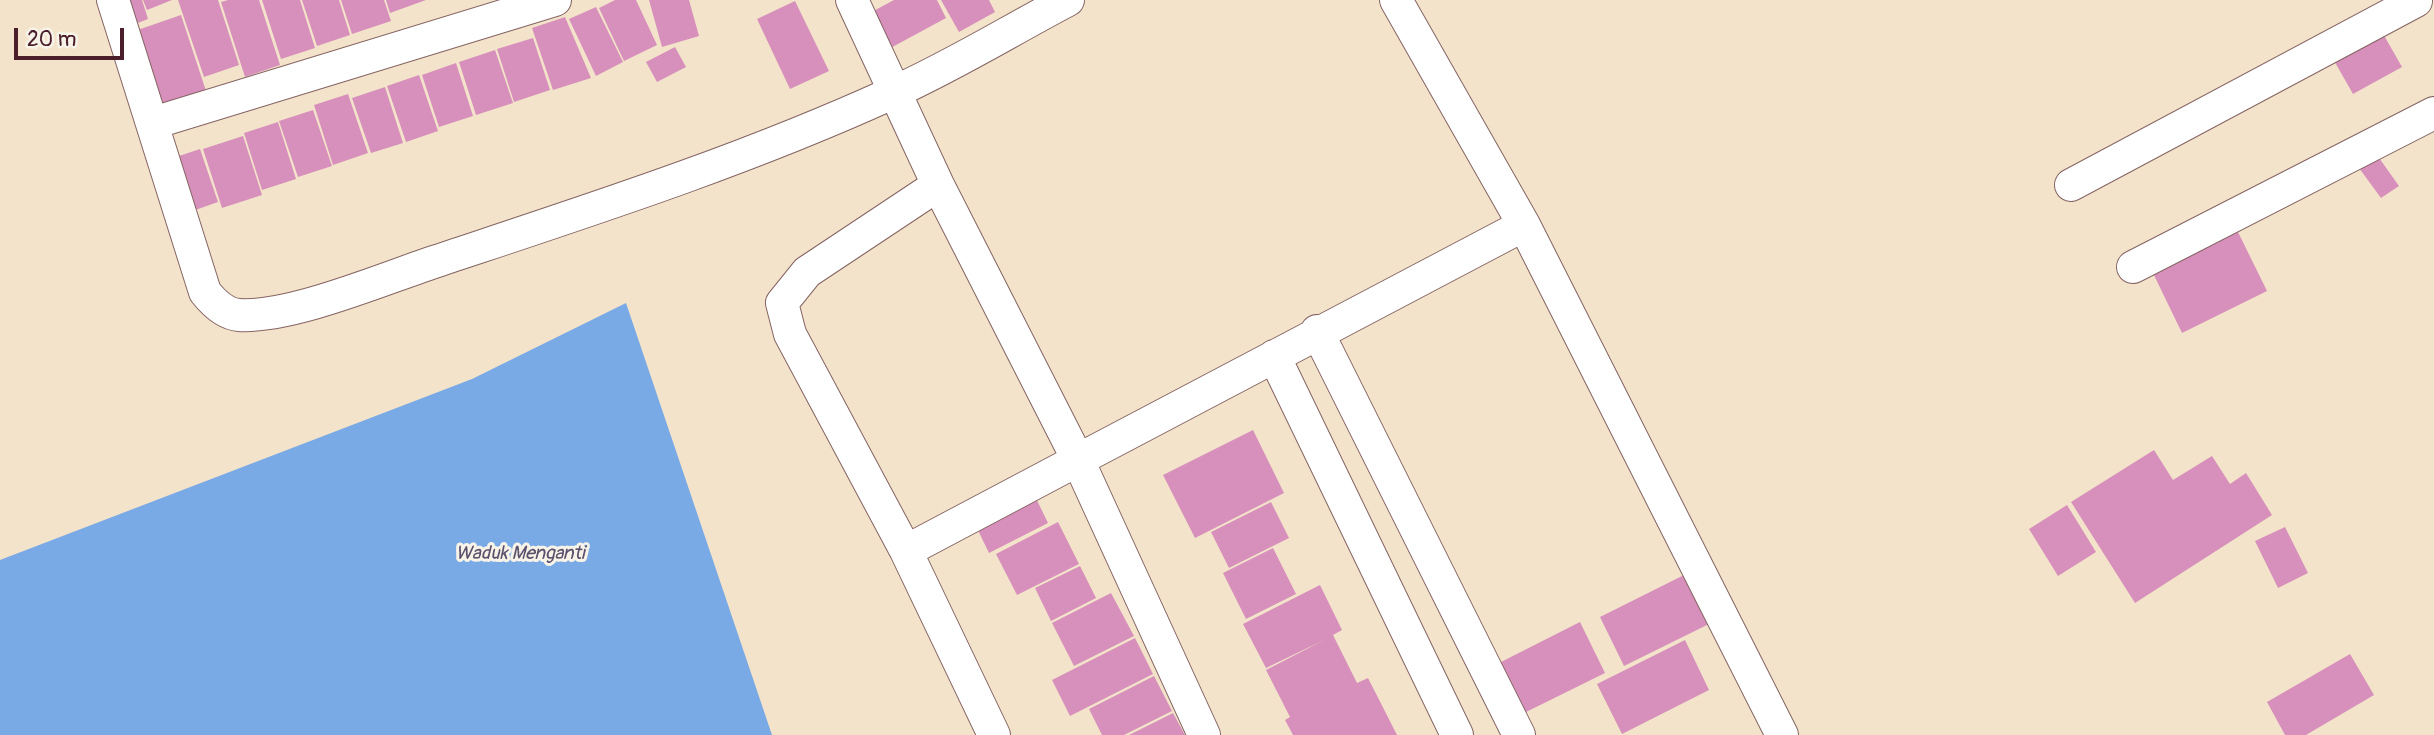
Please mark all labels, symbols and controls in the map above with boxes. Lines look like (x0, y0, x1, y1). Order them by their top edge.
scale bar (18, 14, 128, 58)
text: 20 m (27, 26, 76, 53)
water label: Waduk Menganti (456, 543, 584, 565)

